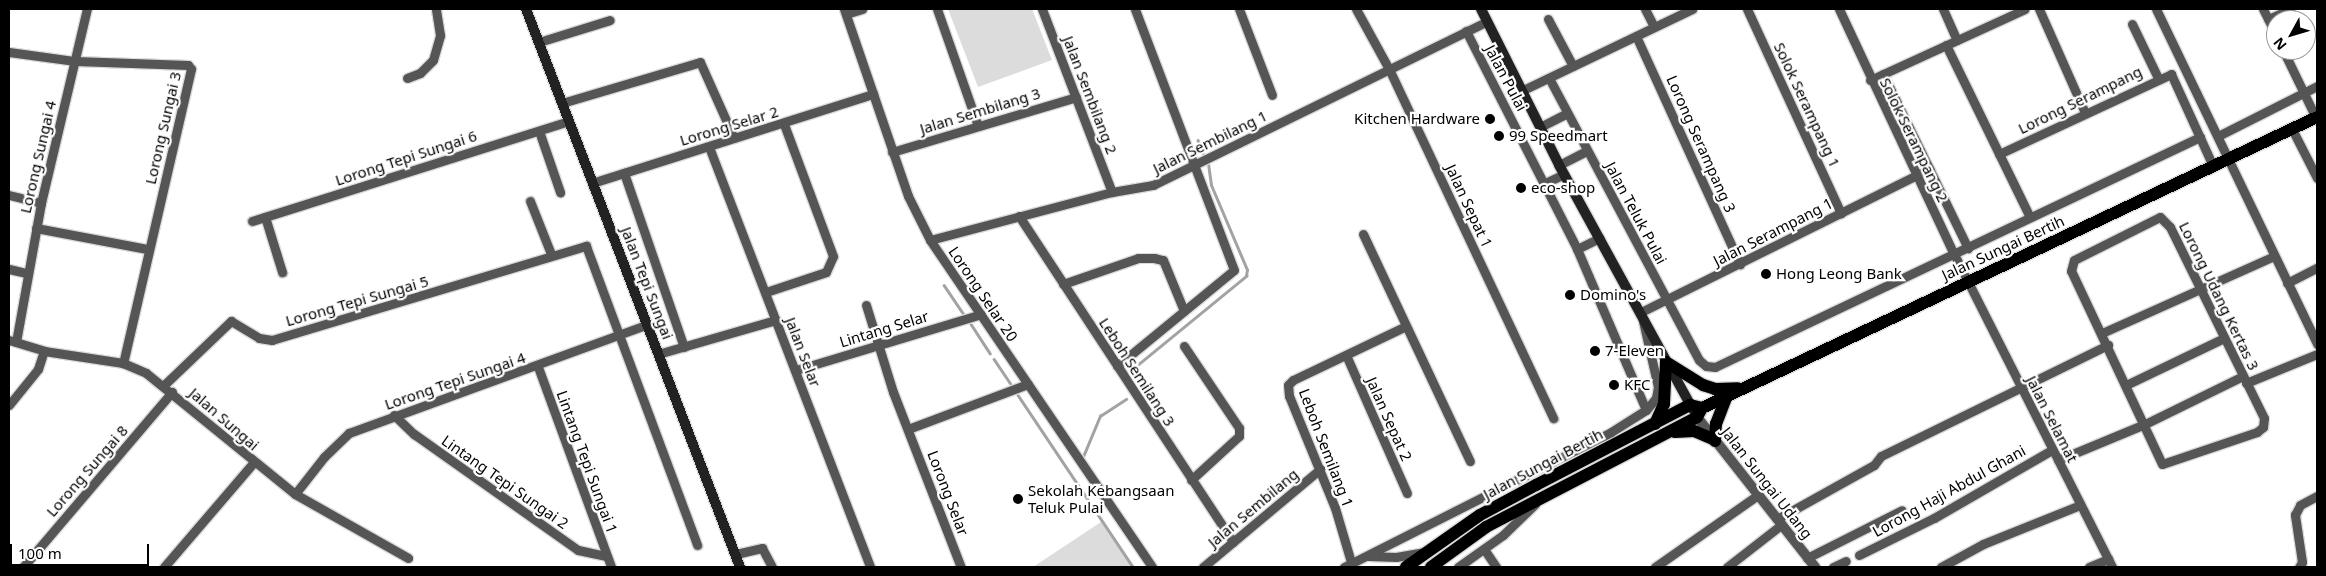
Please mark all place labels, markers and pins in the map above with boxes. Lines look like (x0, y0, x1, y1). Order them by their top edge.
place label: Kitchen Hardware (1354, 110, 1480, 128)
marker: Kitchen Hardware (1484, 113, 1496, 125)
place label: 99 Speedmart (1509, 127, 1608, 145)
marker: 99 Speedmart (1493, 130, 1505, 142)
place label: eco-shop (1531, 179, 1595, 197)
marker: eco-shop (1515, 182, 1527, 194)
place label: Hong Leong Bank (1776, 265, 1902, 283)
marker: Hong Leong Bank (1760, 268, 1772, 280)
place label: Domino's (1580, 286, 1646, 304)
marker: Domino's (1564, 289, 1576, 301)
place label: 7-Eleven (1605, 342, 1664, 360)
marker: 7-Eleven (1589, 345, 1601, 357)
place label: KFC (1624, 376, 1651, 394)
marker: KFC (1608, 379, 1620, 391)
place label: Sekolah Kebangsaan Teluk Pulai (1028, 481, 1174, 516)
marker: Sekolah Kebangsaan Teluk Pulai (1012, 493, 1024, 505)

